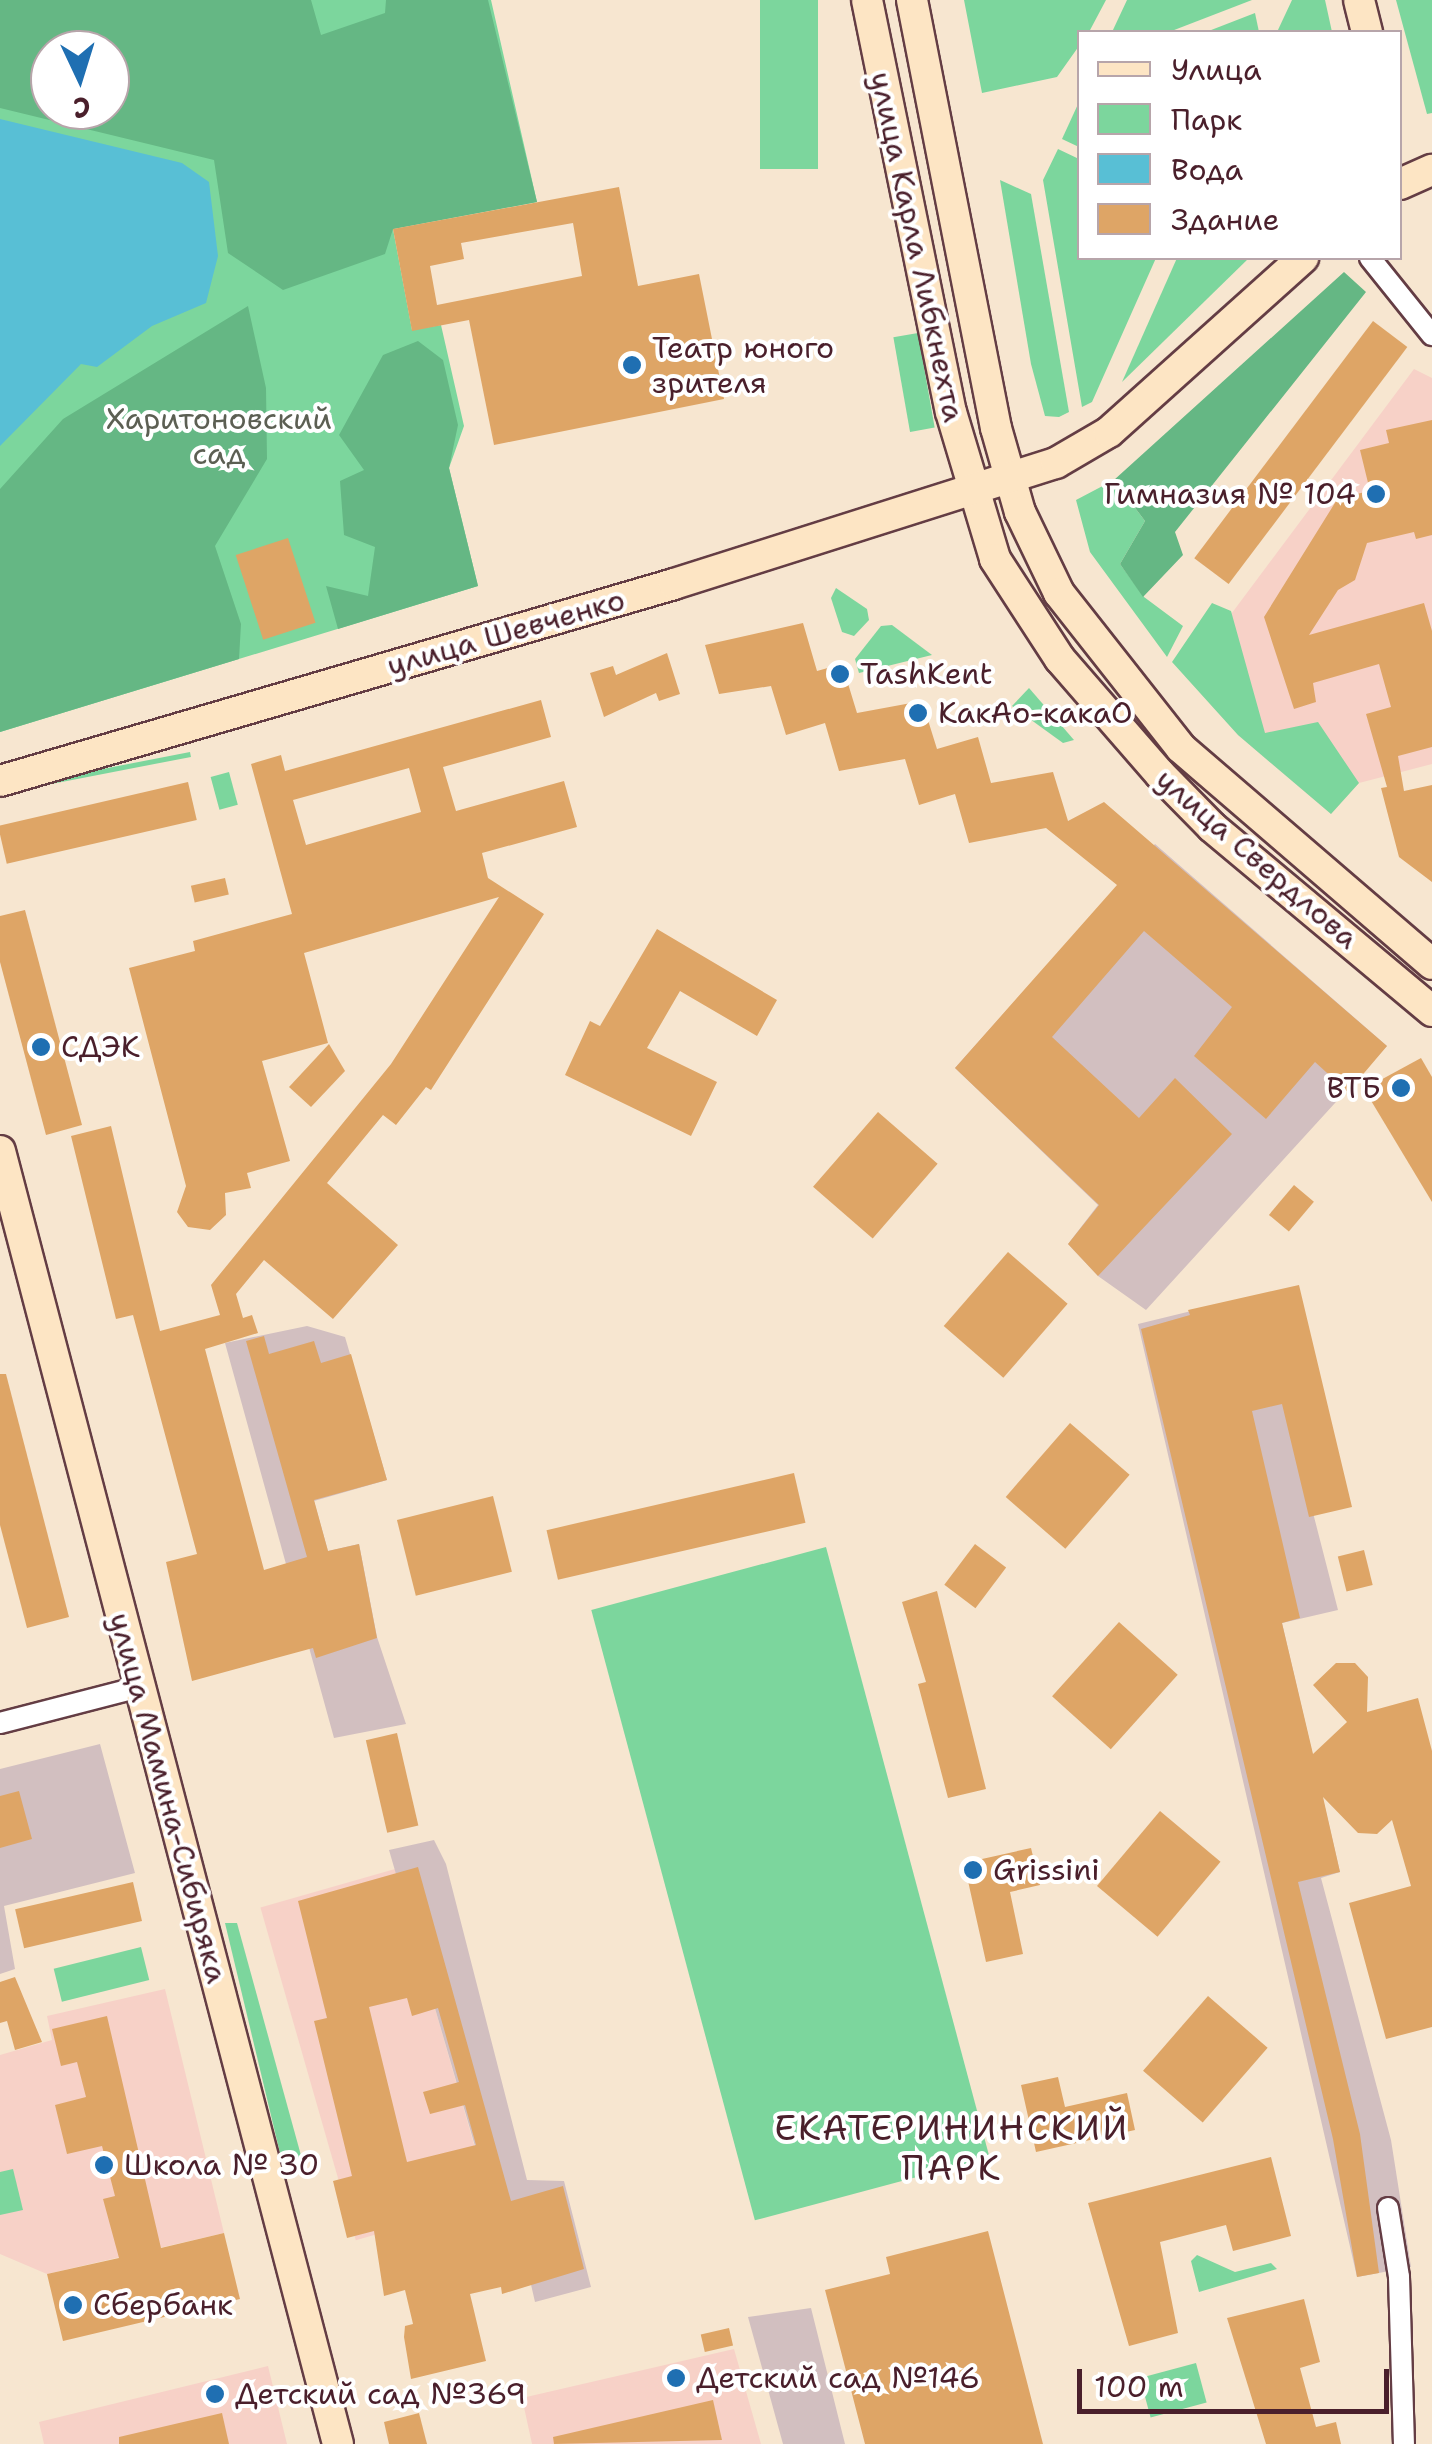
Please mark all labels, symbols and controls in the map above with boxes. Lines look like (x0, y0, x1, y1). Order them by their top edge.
north arrow (30, 30, 130, 130)
legend (1077, 30, 1402, 260)
text: Улица (1171, 49, 1262, 90)
street label: улица Карла Либкнехта (862, 69, 972, 425)
text: С (72, 88, 92, 127)
text: Парк (1171, 99, 1242, 140)
text: Вода (1171, 149, 1243, 190)
text: Здание (1171, 199, 1280, 240)
place label: Театр юного зрителя (652, 330, 834, 400)
marker: Театр юного зрителя (621, 354, 643, 376)
park label: Харитоновский сад (106, 401, 332, 472)
place label: Гимназия № 104 (1104, 476, 1356, 512)
marker: Гимназия № 104 (1365, 483, 1387, 505)
street label: улица Шевченко (383, 582, 629, 684)
place label: TashKent (860, 656, 993, 692)
marker: TashKent (829, 663, 851, 685)
place label: КакАо-какаО (938, 695, 1133, 731)
marker: КакАо-какаО (907, 702, 929, 724)
street label: улица Свердлова (1149, 761, 1365, 957)
place label: СДЭК (61, 1029, 140, 1065)
marker: СДЭК (30, 1036, 52, 1058)
place label: ВТБ (1326, 1070, 1381, 1106)
marker: ВТБ (1390, 1077, 1412, 1099)
street label: улица Мамина-Сибиряка (101, 1609, 235, 1987)
place label: Grissini (993, 1852, 1100, 1888)
marker: Grissini (962, 1859, 984, 1881)
district label: ЕКАТЕРИНИНСКИЙ ПАРК (774, 2107, 1130, 2189)
place label: Школа № 30 (124, 2147, 319, 2183)
marker: Школа № 30 (93, 2154, 115, 2176)
place label: Сбербанк (93, 2287, 233, 2323)
marker: Сбербанк (62, 2294, 84, 2316)
scale bar (1082, 2349, 1394, 2411)
place label: Детский сад №146 (696, 2360, 980, 2396)
text: 100 m (1094, 2366, 1184, 2407)
marker: Детский сад №146 (665, 2367, 687, 2389)
place label: Детский сад №369 (235, 2376, 526, 2412)
marker: Детский сад №369 (204, 2383, 226, 2405)

